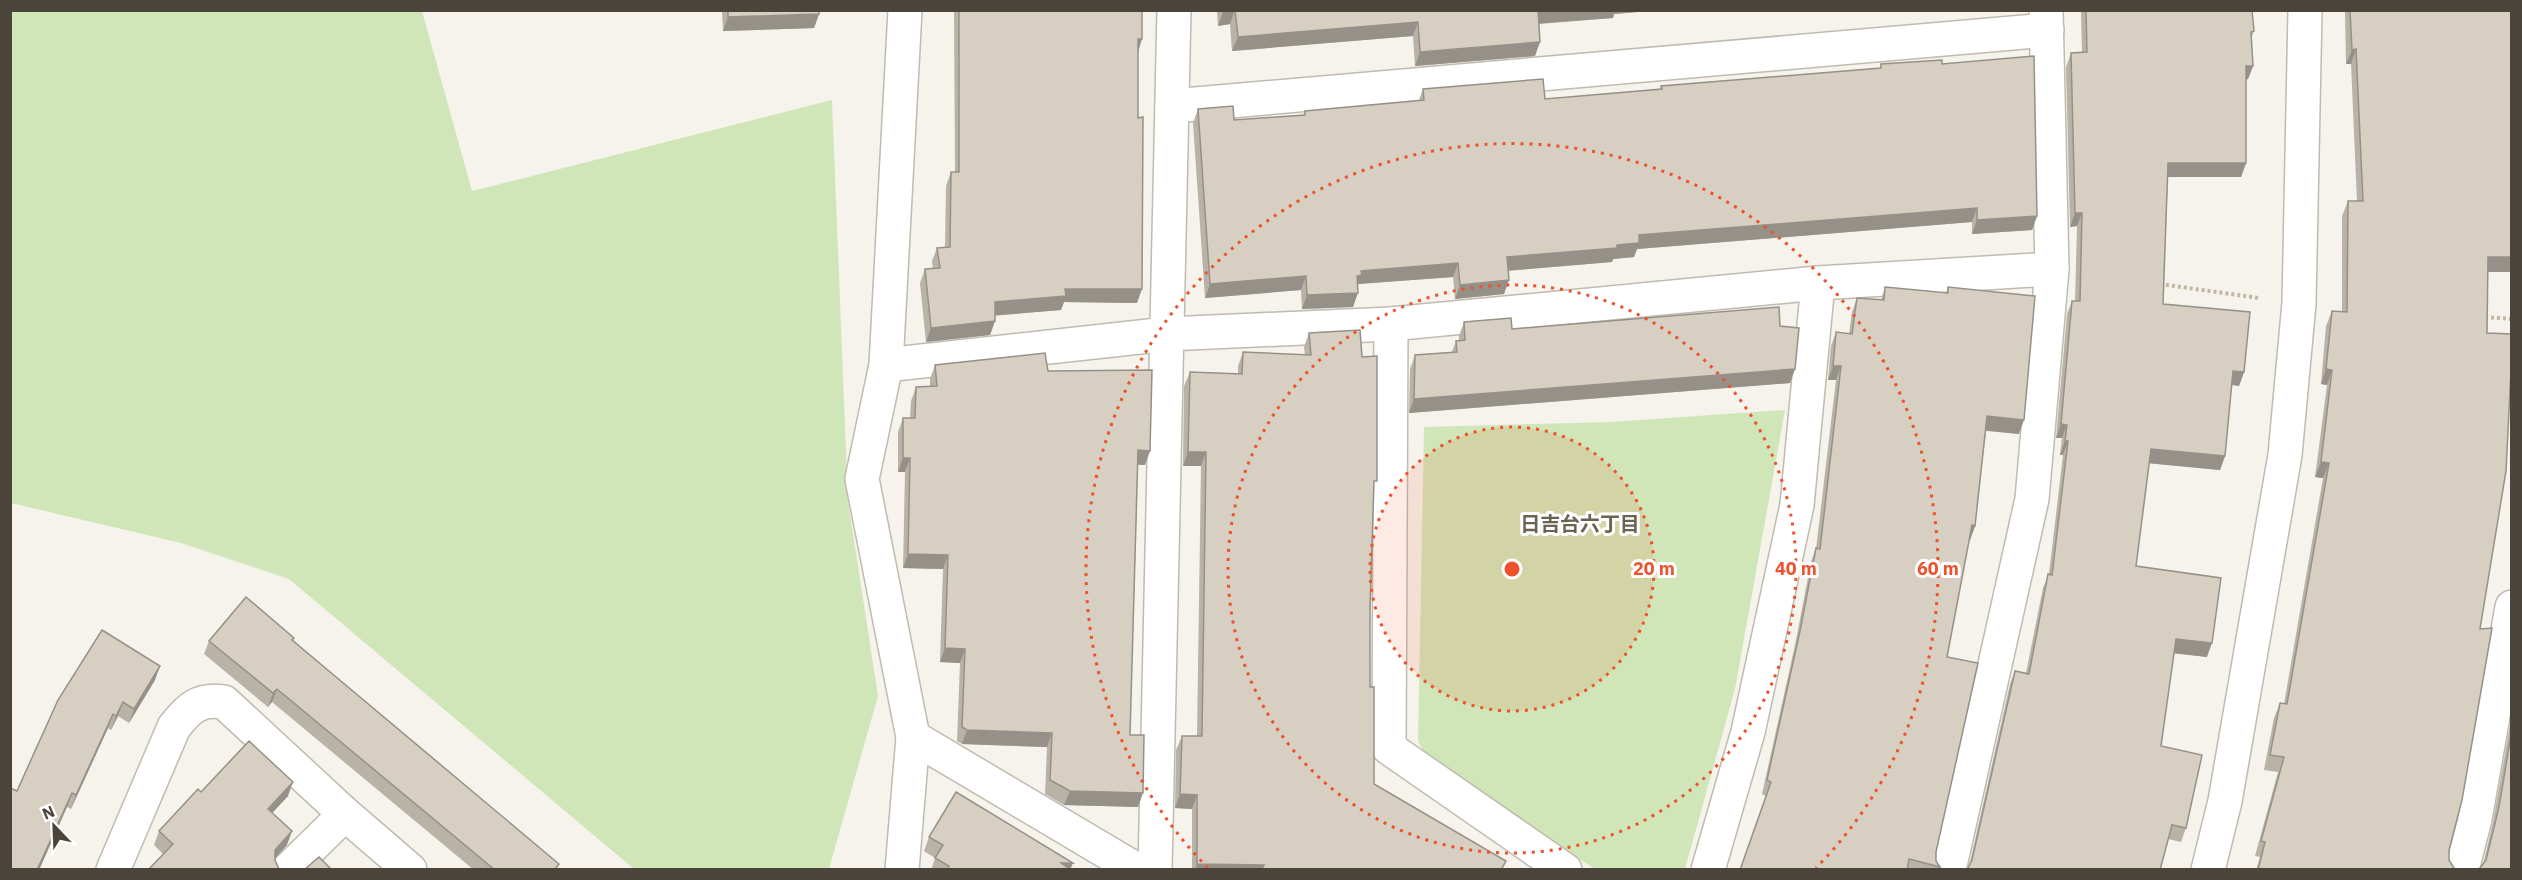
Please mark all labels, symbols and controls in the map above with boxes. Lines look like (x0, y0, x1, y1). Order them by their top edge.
district label: 日吉台六丁目 (1520, 510, 1640, 537)
text: 20 m (1633, 557, 1675, 580)
text: 40 m (1775, 557, 1817, 580)
text: 60 m (1917, 557, 1959, 580)
centre of rings (1502, 559, 1522, 579)
north arrow (24, 796, 84, 856)
text: N (39, 801, 57, 824)

